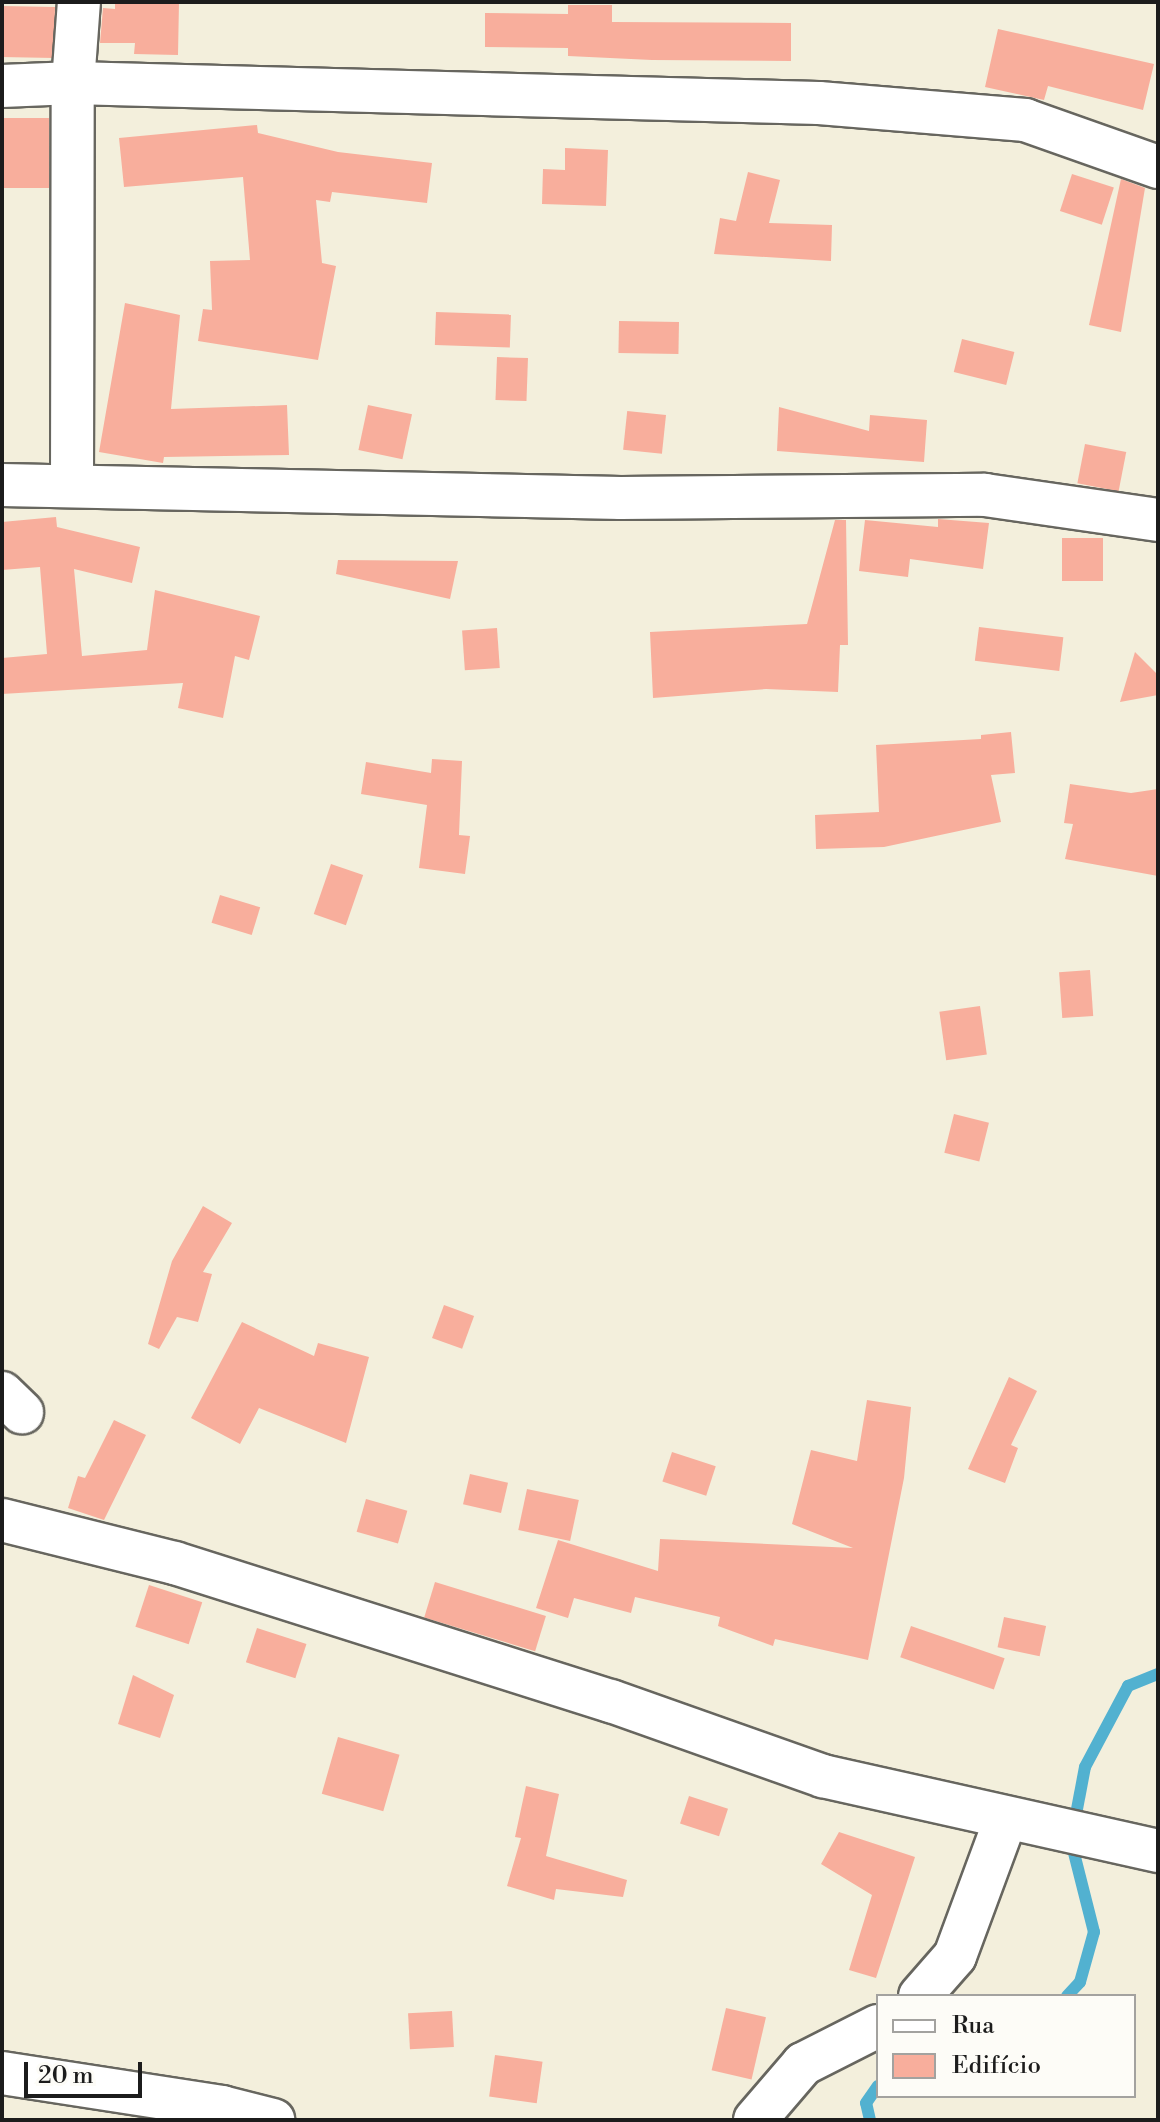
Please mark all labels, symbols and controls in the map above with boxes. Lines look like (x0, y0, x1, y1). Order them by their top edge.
legend (876, 1994, 1136, 2098)
text: Rua (952, 2011, 994, 2041)
scale bar (28, 2046, 146, 2096)
text: Edifício (952, 2051, 1041, 2081)
text: 20 m (38, 2061, 94, 2091)

